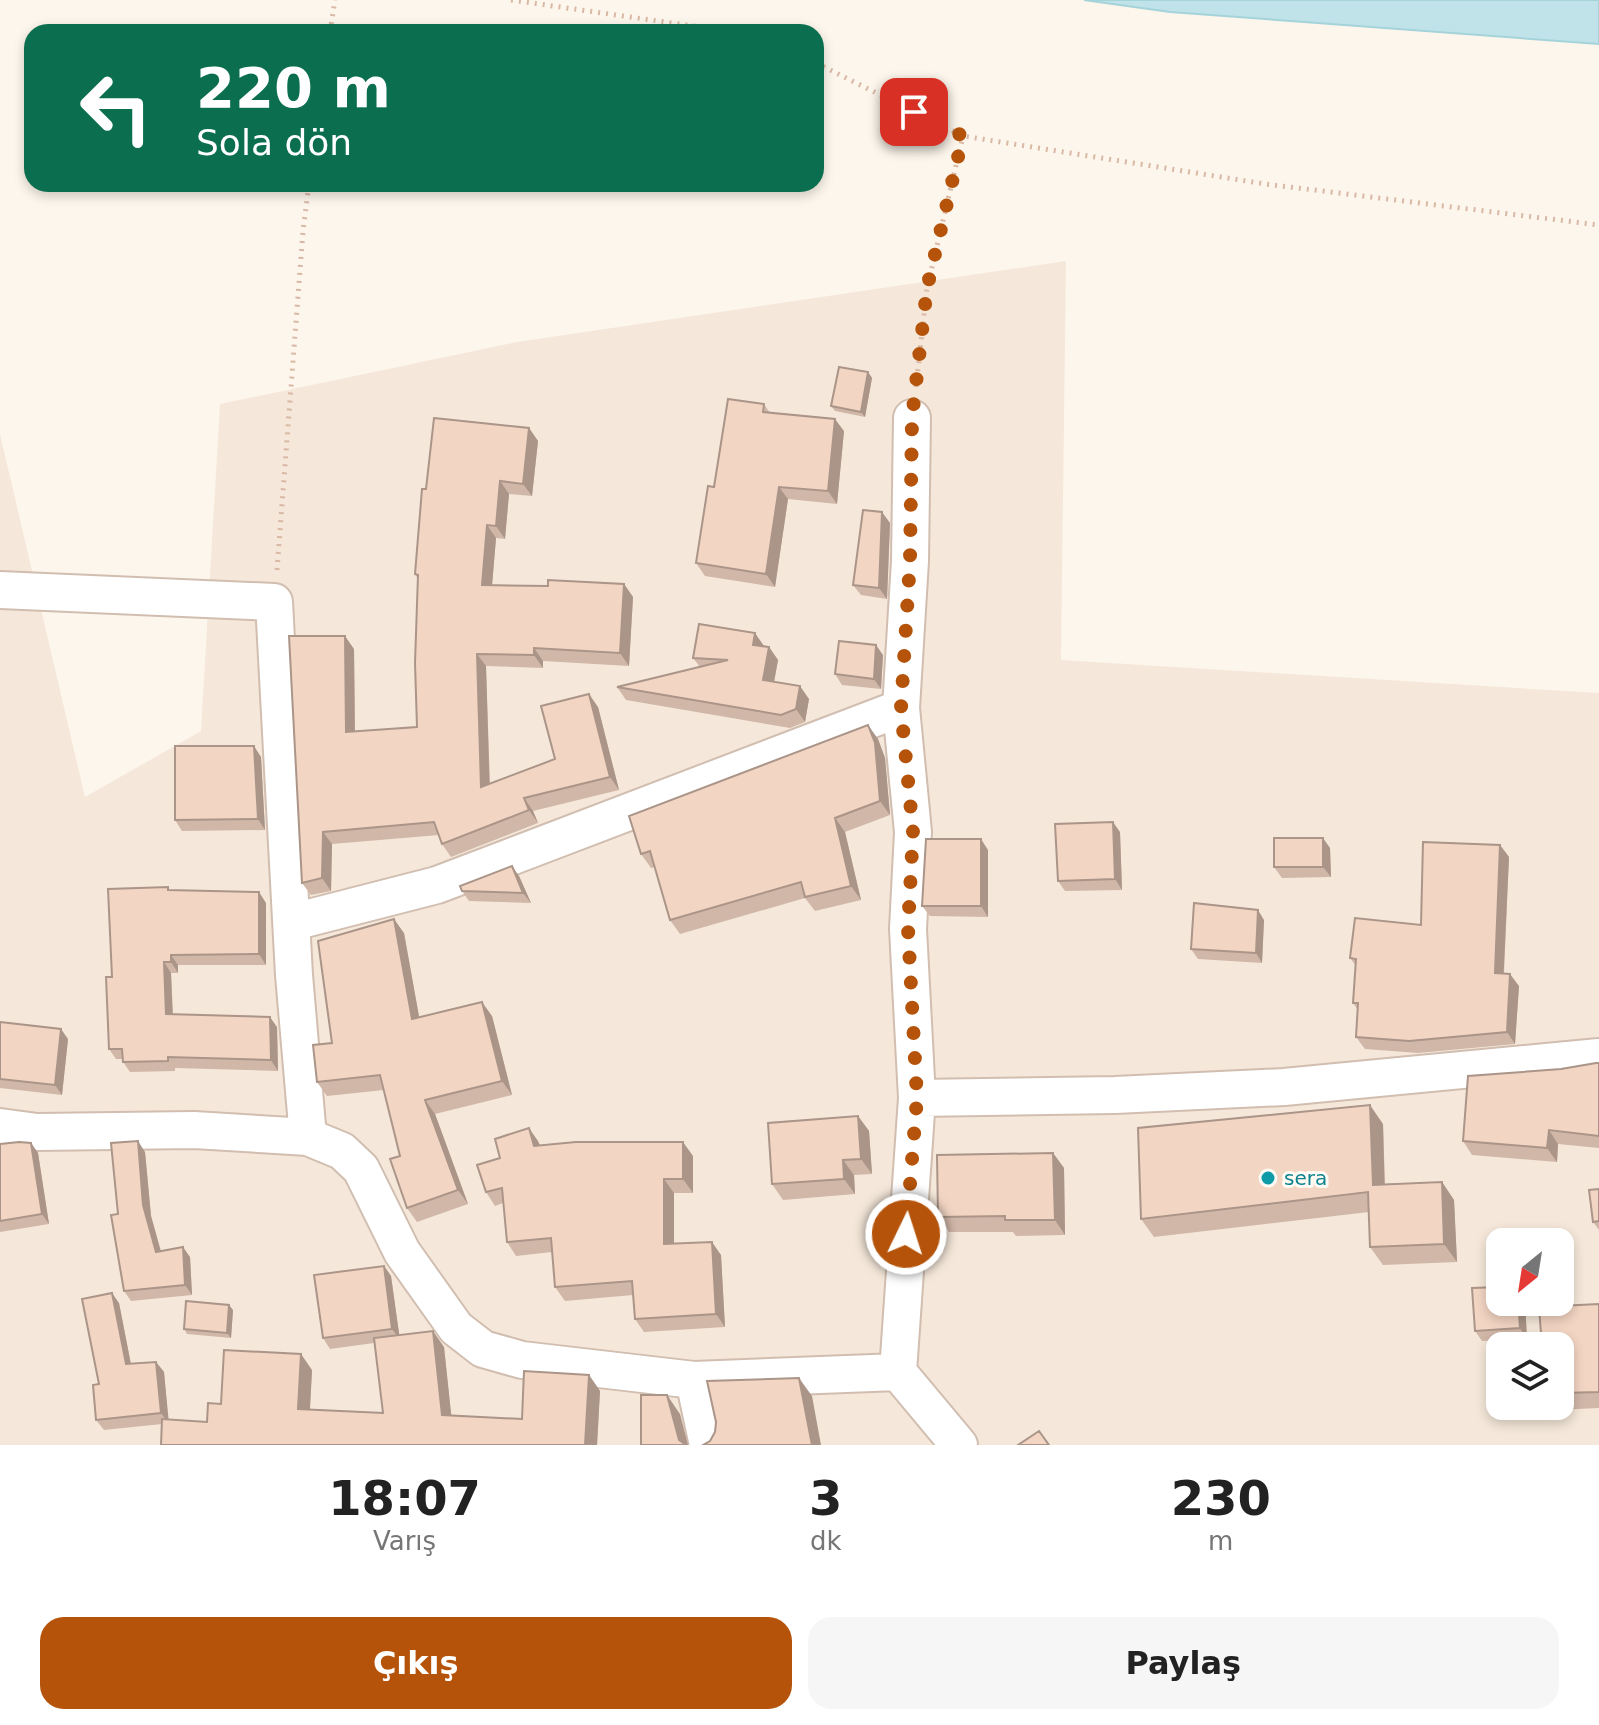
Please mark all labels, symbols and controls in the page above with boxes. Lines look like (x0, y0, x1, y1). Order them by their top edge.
text: 220 m (196, 55, 391, 120)
icon: left (64, 56, 168, 160)
pin (880, 78, 948, 146)
icon: arrive (892, 90, 936, 134)
text: Sola dön (196, 122, 352, 163)
place label: sera (1284, 1166, 1327, 1190)
marker: sera (1259, 1169, 1277, 1187)
position arrow (864, 1192, 948, 1276)
north arrow (1486, 1228, 1574, 1316)
map controls (1486, 1228, 1574, 1420)
button: layers (1486, 1332, 1574, 1420)
text: 18:07 (328, 1470, 481, 1526)
text: 3 (809, 1470, 842, 1526)
text: 230 (1171, 1470, 1271, 1526)
text: Varış (373, 1526, 436, 1556)
text: dk (810, 1526, 842, 1556)
text: m (1208, 1526, 1233, 1556)
button: Çıkış (40, 1617, 792, 1709)
button: Paylaş (808, 1617, 1559, 1709)

